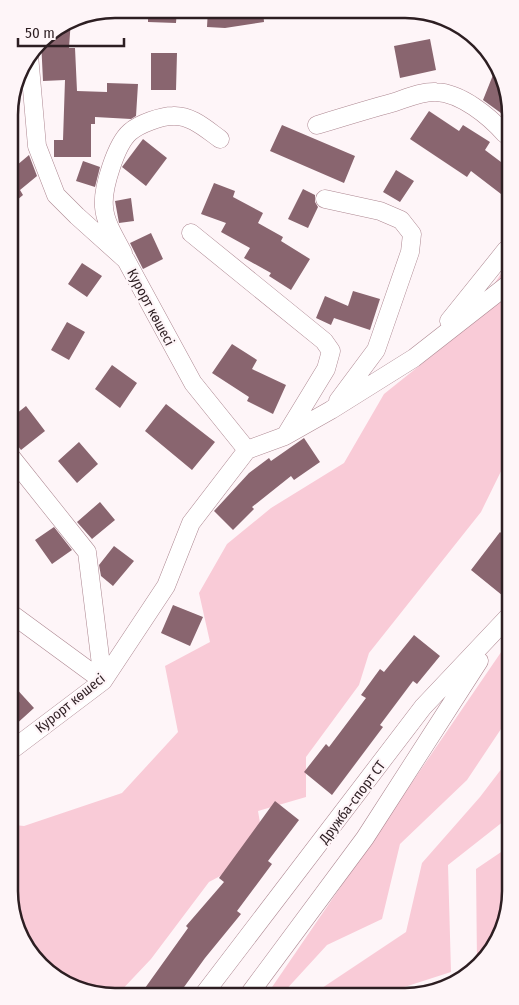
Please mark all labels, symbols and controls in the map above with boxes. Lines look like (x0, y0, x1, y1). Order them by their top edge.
scale bar (18, 15, 124, 47)
text: 50 m (25, 24, 55, 42)
street label: Курорт көшесі (123, 266, 178, 349)
street label: Курорт көшесі (32, 670, 109, 737)
street label: Дружба-спорт СТ (315, 757, 389, 848)

